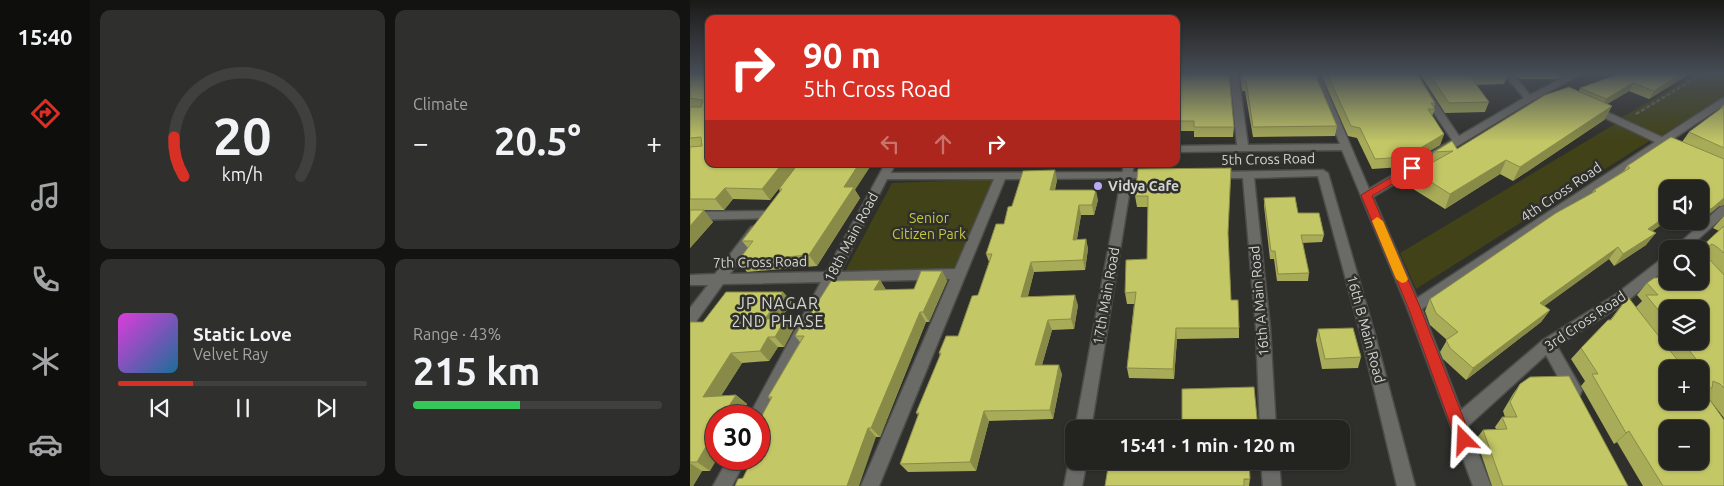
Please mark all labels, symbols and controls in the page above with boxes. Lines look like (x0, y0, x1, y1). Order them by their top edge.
text: 15:40 (17, 24, 73, 49)
icon: right (720, 35, 785, 100)
text: 90 m (803, 35, 881, 75)
text: 5th Cross Road (803, 76, 951, 101)
text: Climate (413, 95, 468, 113)
icon: directions (28, 96, 63, 131)
text: 20 (213, 107, 272, 165)
text: 20.5° (494, 120, 581, 162)
text: − (413, 127, 429, 158)
text: + (646, 127, 662, 158)
icon: left (876, 130, 904, 158)
icon: ahead (929, 130, 957, 158)
icon: right (982, 130, 1010, 158)
pin (1391, 147, 1433, 189)
street label: 5th Cross Road (1221, 150, 1315, 168)
icon: arrive (1398, 154, 1426, 182)
street label: 4th Cross Road (1517, 159, 1605, 225)
text: km/h (222, 164, 263, 184)
place label: Vidya Cafe (1108, 178, 1179, 194)
icon: music (28, 179, 63, 214)
marker: Vidya Cafe (1092, 180, 1104, 192)
map controls (1659, 180, 1709, 470)
button: sound (1659, 180, 1709, 230)
street label: 18th Main Road (821, 190, 881, 284)
park label: Senior Citizen Park (892, 210, 966, 242)
button: search (1659, 240, 1709, 290)
street label: 16th A Main Road (1246, 245, 1272, 357)
street label: 17th Main Road (1090, 246, 1122, 346)
street label: 7th Cross Road (713, 253, 807, 271)
icon: phone (28, 262, 63, 297)
street label: 16th B Main Road (1344, 273, 1388, 385)
street label: 3rd Cross Road (1541, 288, 1629, 354)
district label: JP NAGAR 2ND PHASE (731, 294, 825, 330)
button: layers (1659, 300, 1709, 350)
text: Static Love (193, 323, 292, 345)
text: Range · 43% (413, 325, 501, 343)
icon: climate (28, 344, 63, 379)
text: Velvet Ray (193, 345, 268, 363)
text: 215 km (413, 350, 540, 392)
button: + (1659, 360, 1709, 410)
icon: previous (146, 394, 174, 422)
icon: pause (229, 394, 257, 422)
icon: next (312, 394, 340, 422)
speed limit sign: 30 (705, 405, 770, 470)
position arrow (1437, 413, 1489, 465)
button: − (1659, 420, 1709, 470)
icon: car (28, 427, 63, 462)
text: 15:41 · 1 min · 120 m (1120, 434, 1295, 456)

